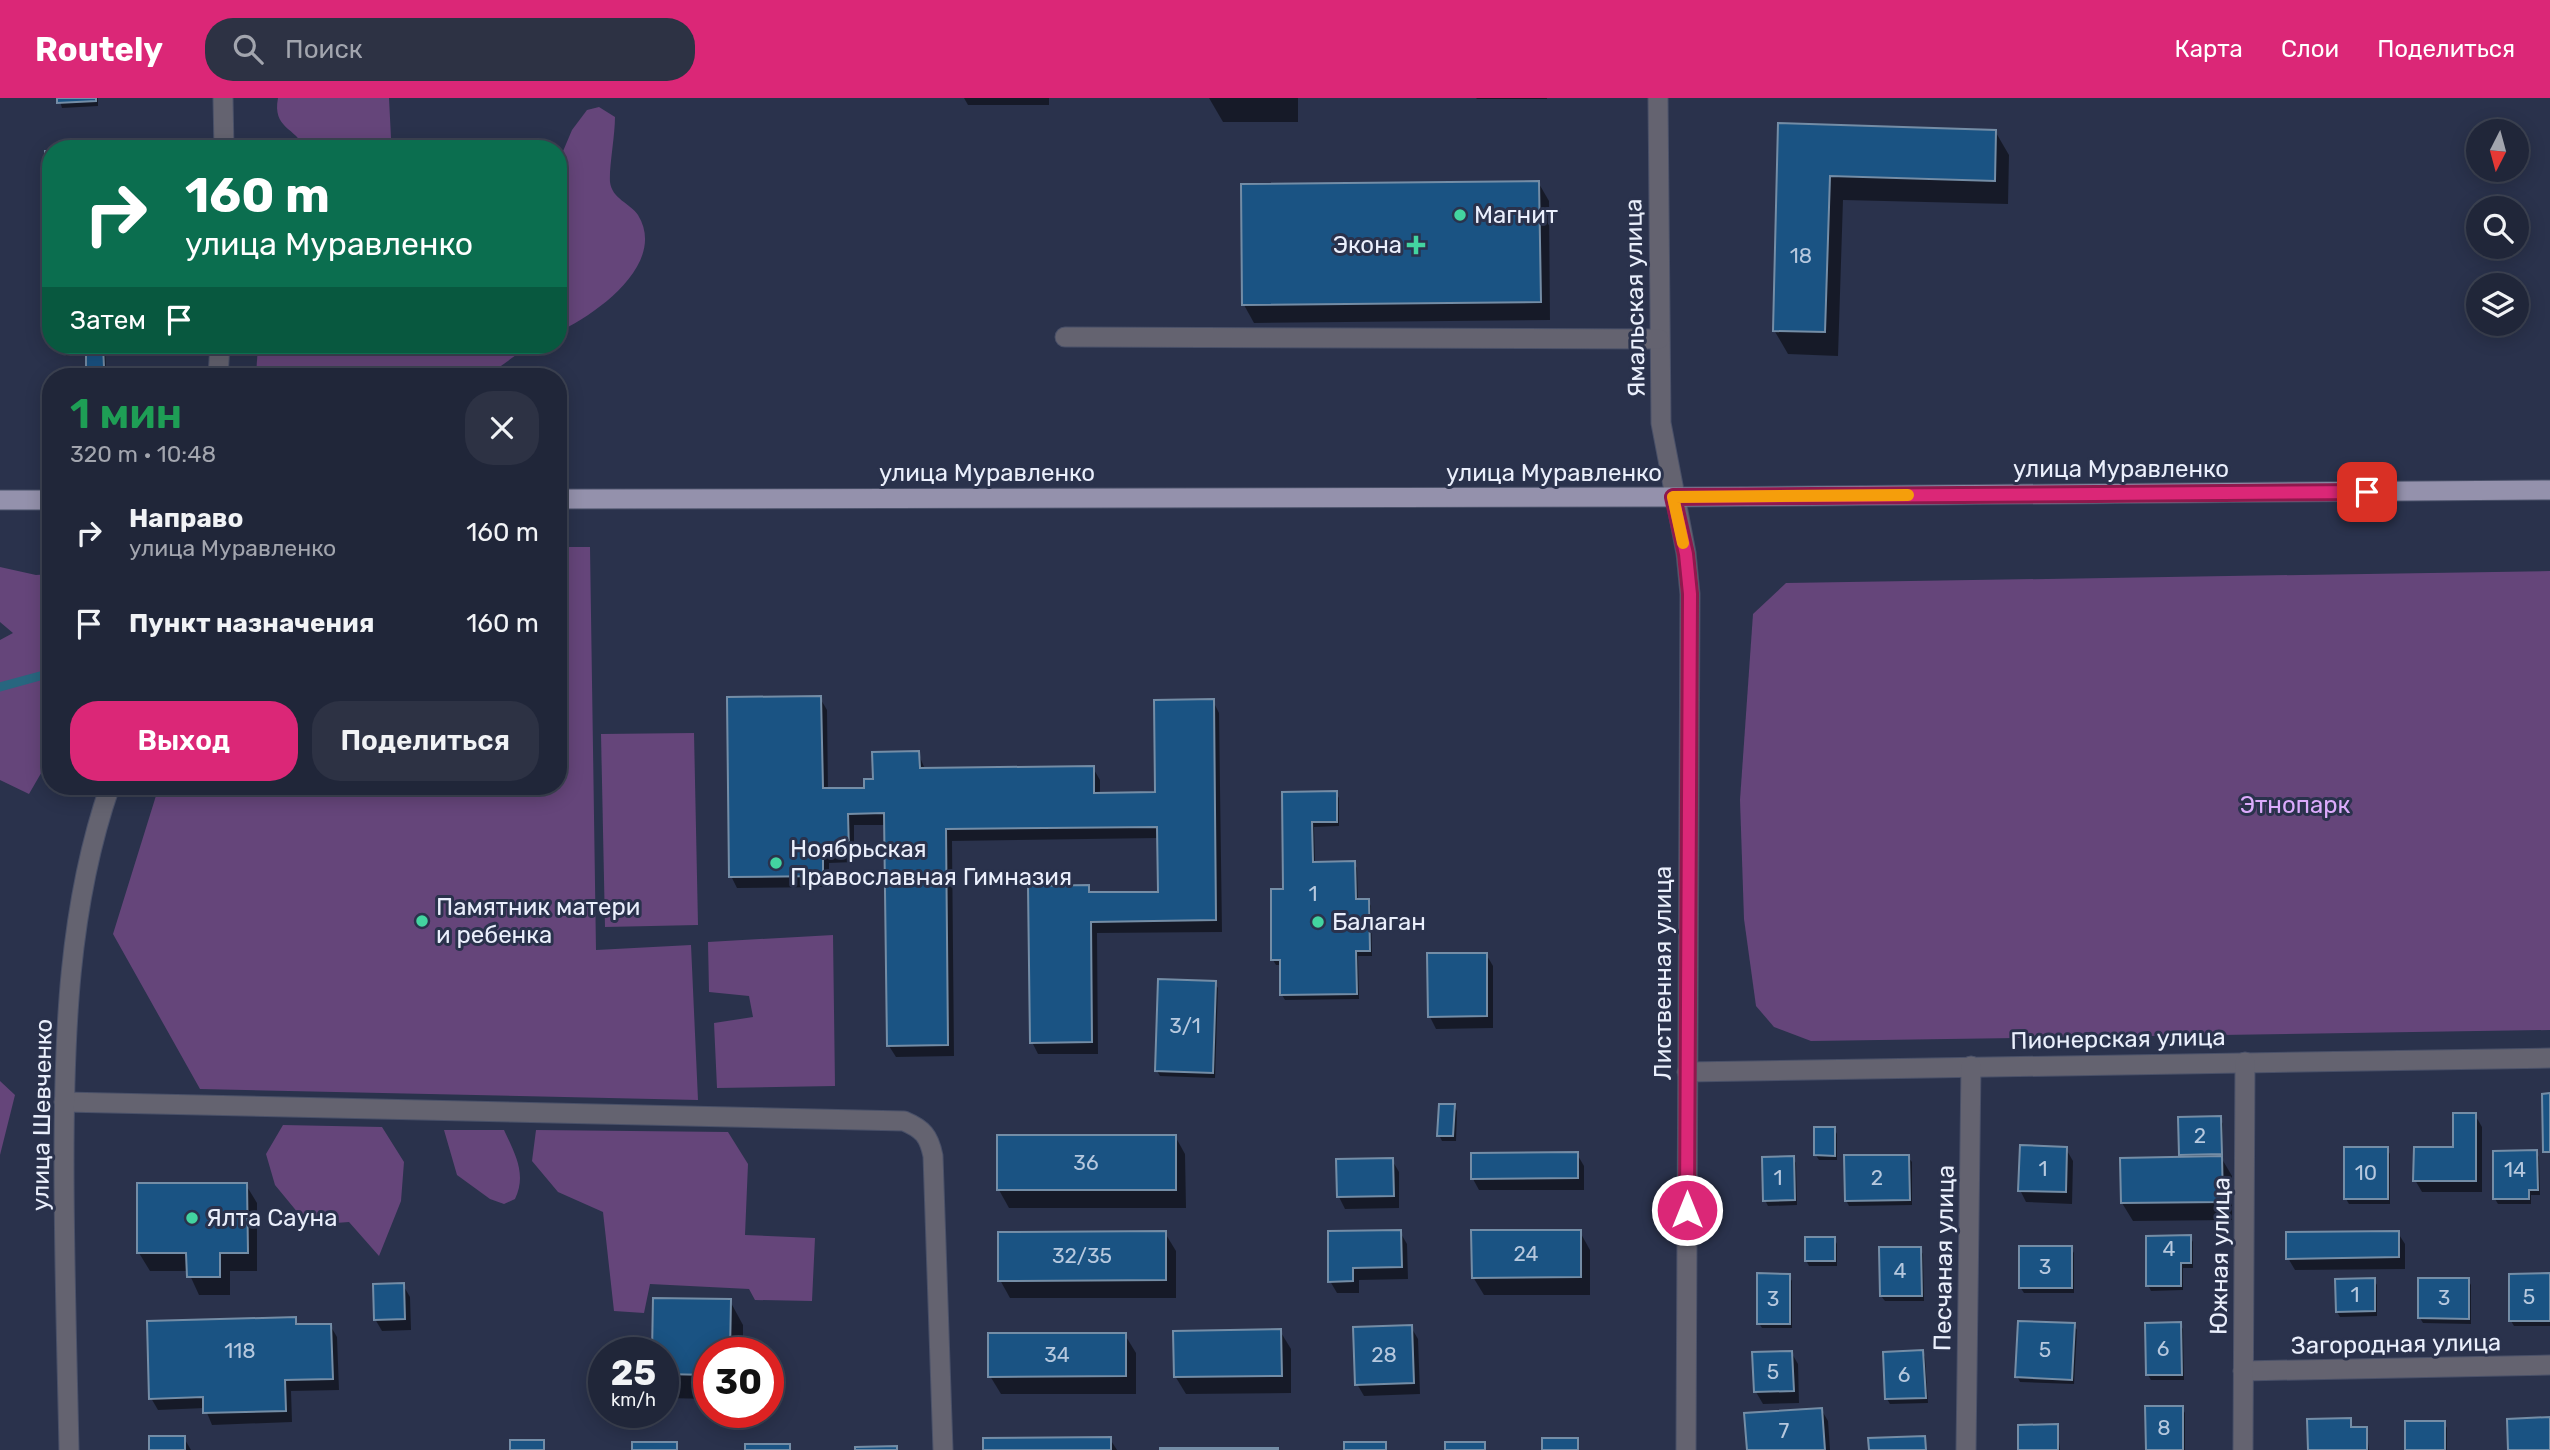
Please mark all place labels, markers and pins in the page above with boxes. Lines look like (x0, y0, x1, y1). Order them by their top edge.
place label: Магнит (1474, 201, 1558, 229)
marker: Магнит (1452, 207, 1468, 223)
place label: Экона (1333, 231, 1402, 259)
marker: Экона (1408, 237, 1424, 253)
pin (2337, 462, 2397, 522)
place label: Ноябрьская Православная Гимназия (790, 835, 1072, 891)
marker: Ноябрьская Православная Гимназия (768, 855, 784, 871)
place label: Памятник матери и ребенка (436, 893, 640, 949)
place label: Балаган (1332, 908, 1426, 936)
marker: Памятник матери и ребенка (414, 913, 430, 929)
marker: Балаган (1310, 914, 1326, 930)
place label: Ялта Сауна (206, 1204, 337, 1232)
marker: Ялта Сауна (184, 1210, 200, 1226)

